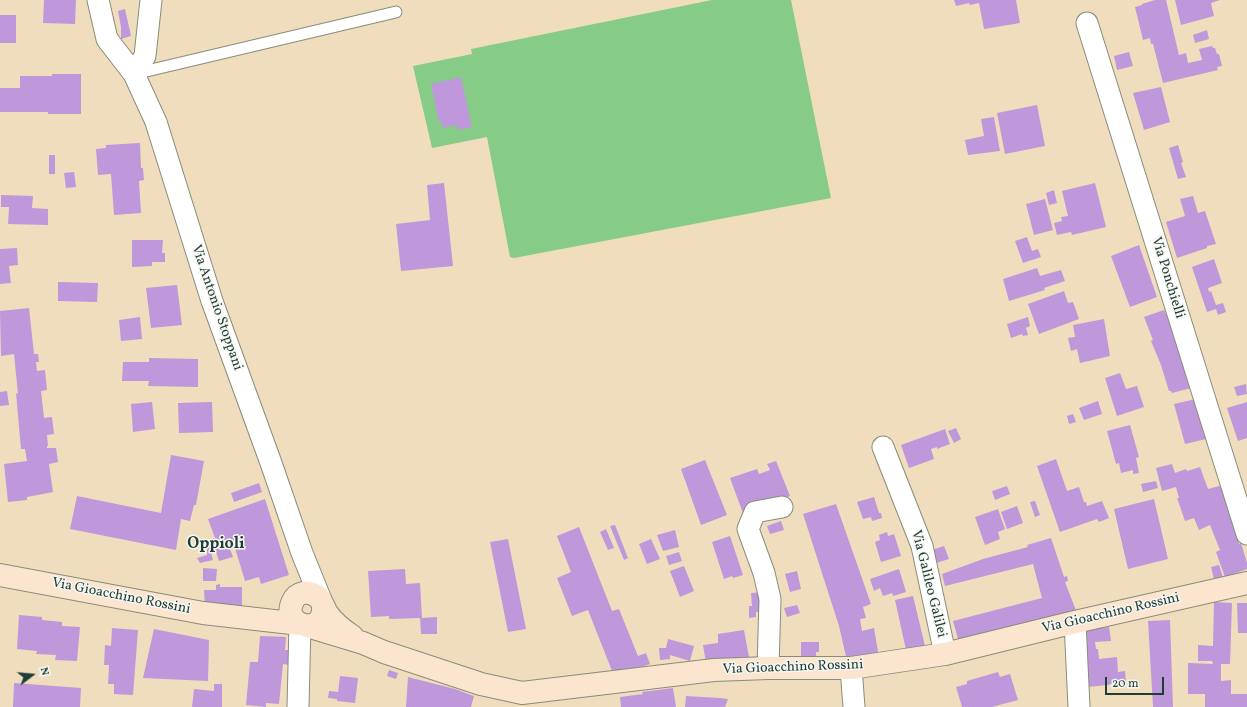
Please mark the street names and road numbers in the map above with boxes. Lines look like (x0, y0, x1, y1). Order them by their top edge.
street label: Via Ponchielli (1147, 235, 1187, 321)
street label: Via Antonio Stoppani (187, 243, 245, 373)
street label: Via Galileo Galilei (907, 529, 949, 639)
street label: Via Gioacchino Rossini (50, 575, 192, 619)
street label: Via Gioacchino Rossini (1041, 590, 1181, 638)
street label: Via Gioacchino Rossini (722, 657, 864, 679)

